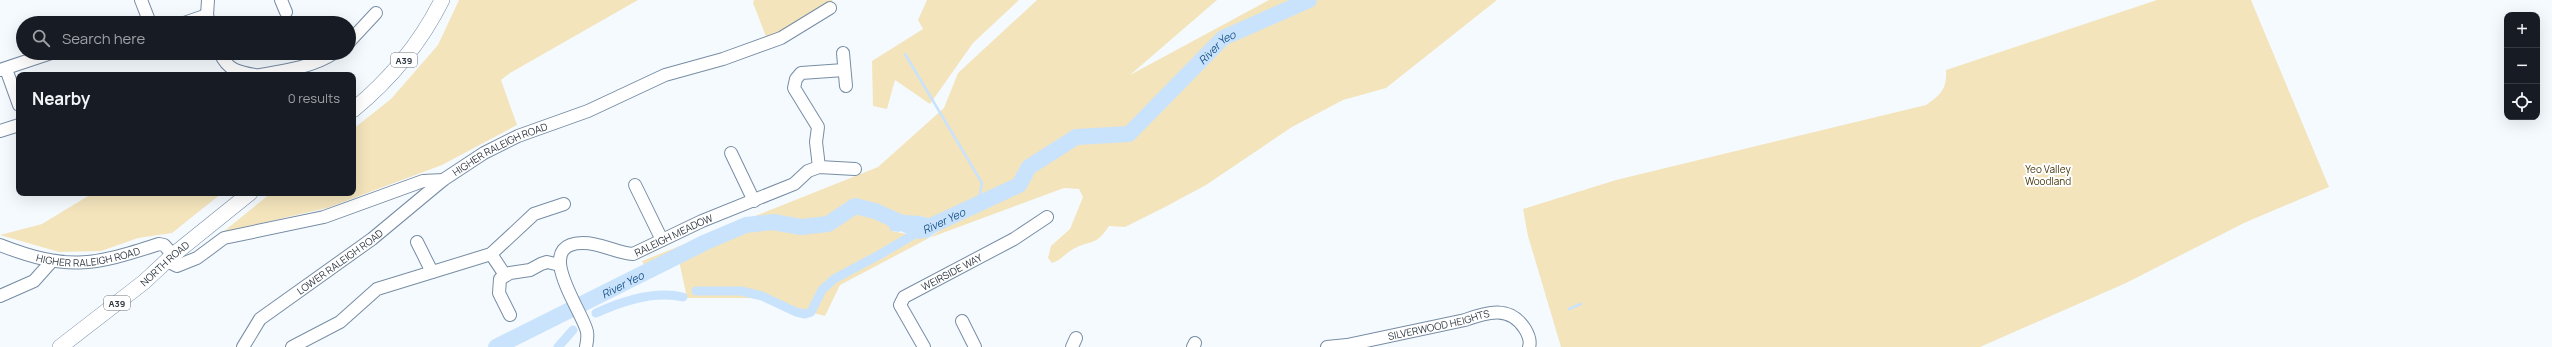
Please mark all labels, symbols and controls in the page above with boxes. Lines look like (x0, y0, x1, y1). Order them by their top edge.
map controls (2504, 12, 2540, 120)
button: + (2504, 12, 2540, 48)
search box (16, 16, 356, 60)
water label: River Yeo (1194, 25, 1239, 67)
icon: search (30, 27, 52, 49)
text: Search here (62, 28, 145, 49)
button: − (2504, 48, 2540, 84)
road number: A39 (391, 53, 417, 67)
button: locate (2504, 84, 2540, 120)
text: Nearby (32, 87, 90, 110)
text: 0 results (288, 89, 340, 107)
street label: HIGHER RALEIGH ROAD (450, 119, 550, 179)
park label: Yeo Valley Woodland (2025, 162, 2071, 188)
water label: River Yeo (919, 203, 969, 237)
street label: RALEIGH MEADOW (632, 210, 715, 259)
street label: LOWER RALEIGH ROAD (294, 226, 386, 298)
street label: NORTH ROAD (137, 237, 192, 289)
street label: HIGHER RALEIGH ROAD (35, 243, 142, 270)
street label: WEIRSIDE WAY (919, 250, 985, 294)
water label: River Yeo (598, 266, 647, 301)
road number: A39 (104, 296, 130, 310)
street label: SILVERWOOD HEIGHTS (1386, 306, 1491, 343)

